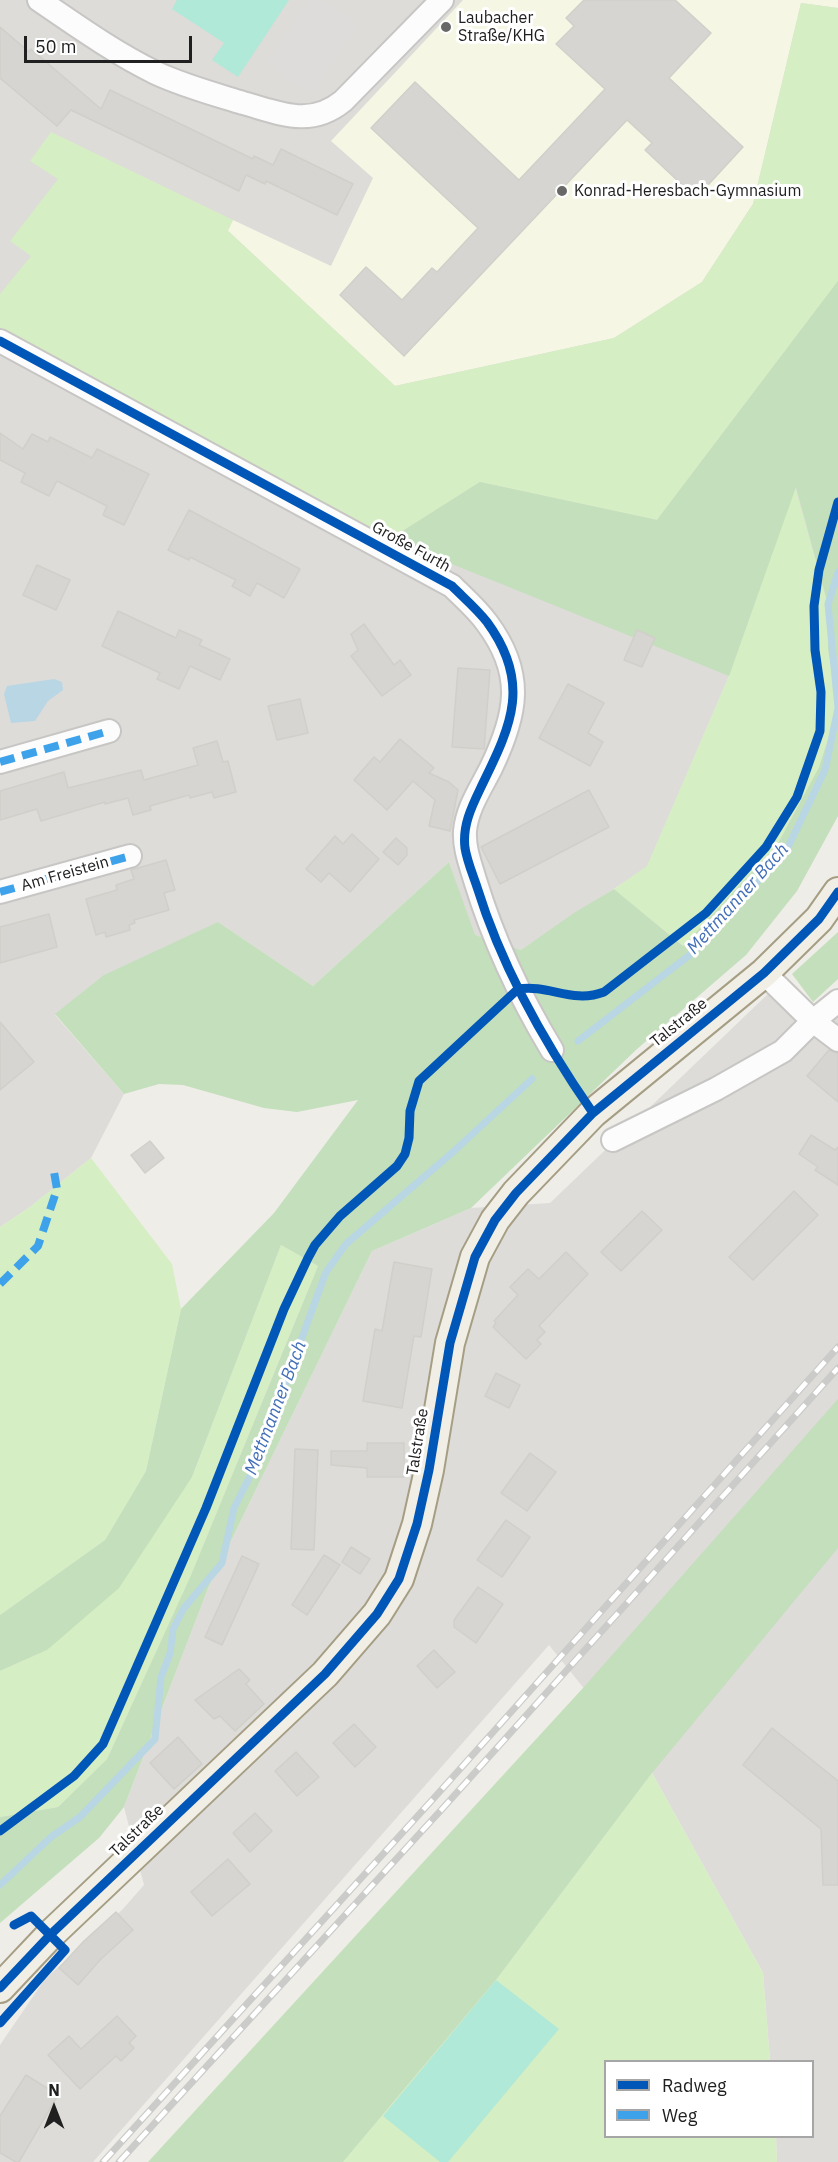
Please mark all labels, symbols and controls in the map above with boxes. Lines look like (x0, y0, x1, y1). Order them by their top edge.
place label: Laubacher Straße/KHG (458, 8, 545, 46)
marker: Laubacher Straße/KHG (439, 20, 453, 34)
scale bar (27, 24, 195, 62)
text: 50 m (35, 35, 77, 58)
place label: Konrad-Heresbach-Gymnasium (574, 181, 801, 201)
marker: Konrad-Heresbach-Gymnasium (555, 184, 569, 198)
street label: Große Furth (368, 518, 454, 576)
water label: Mettmanner Bach (683, 839, 793, 959)
street label: Am Freistein (19, 852, 111, 896)
street label: Talstraße (647, 994, 711, 1052)
water label: Mettmanner Bach (241, 1338, 311, 1478)
street label: Talstraße (403, 1407, 433, 1477)
street label: Talstraße (106, 1801, 168, 1861)
legend (604, 2060, 814, 2138)
text: Radweg (662, 2074, 727, 2097)
north arrow (24, 2078, 84, 2138)
text: N (48, 2080, 60, 2100)
text: Weg (662, 2104, 697, 2127)

